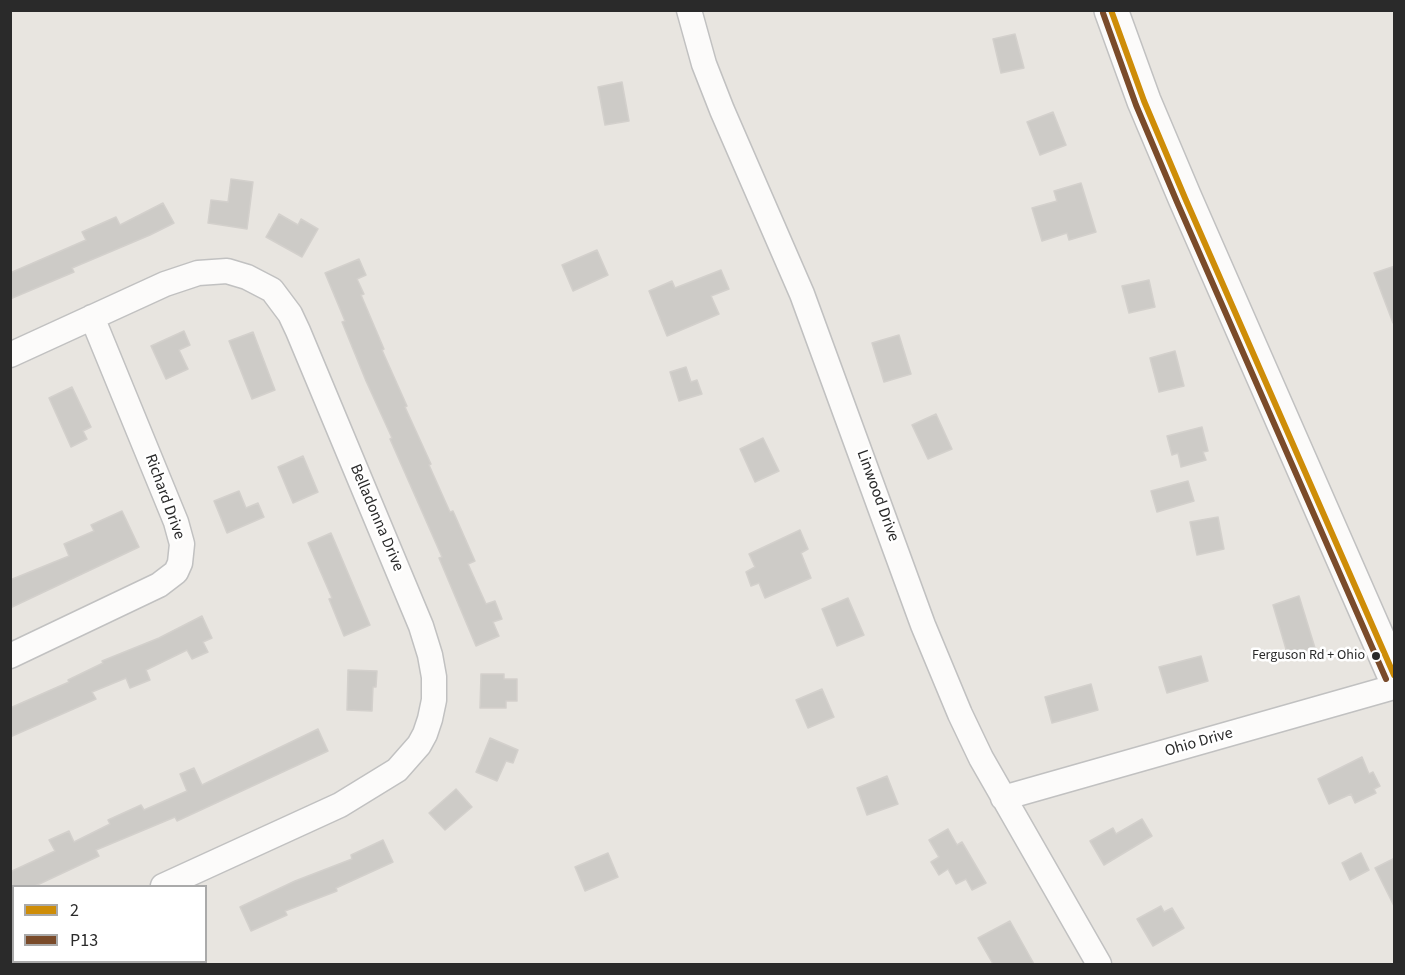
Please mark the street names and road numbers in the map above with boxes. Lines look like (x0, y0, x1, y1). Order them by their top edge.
street label: Linwood Drive (852, 448, 902, 544)
street label: Richard Drive (140, 452, 188, 542)
street label: Belladonna Drive (345, 462, 407, 574)
street label: Ohio Drive (1163, 724, 1235, 762)

